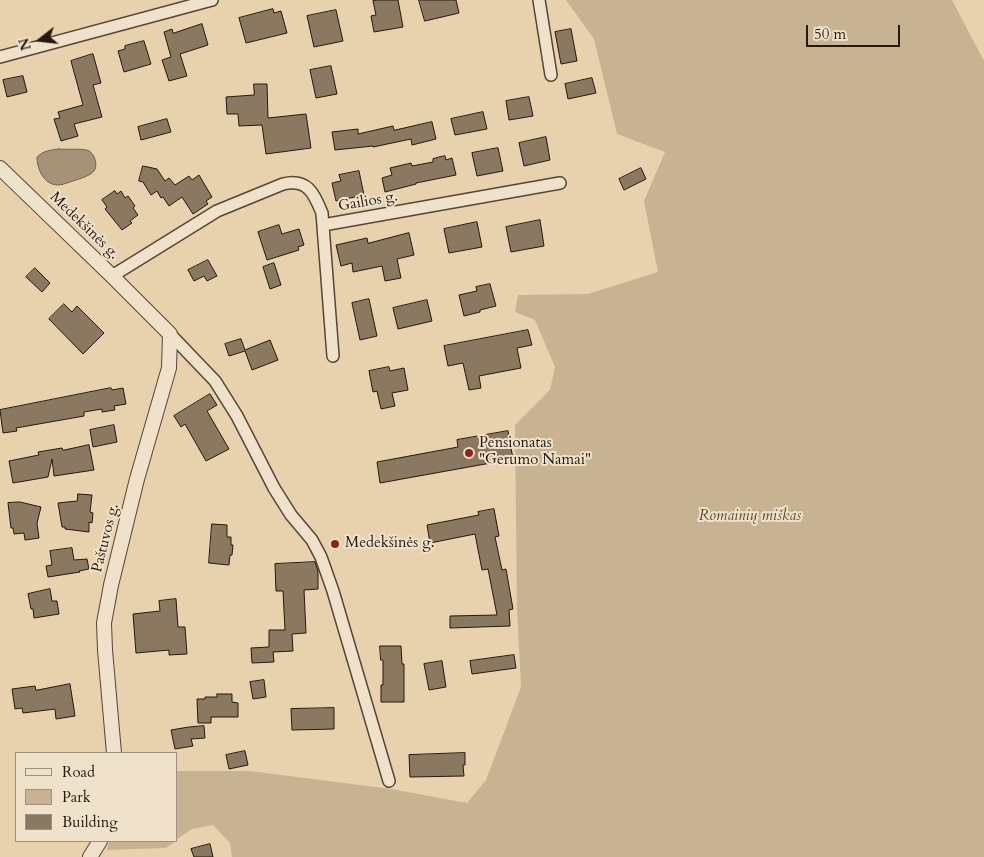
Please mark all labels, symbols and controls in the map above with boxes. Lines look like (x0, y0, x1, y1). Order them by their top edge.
north arrow (15, 15, 65, 65)
scale bar (809, 15, 903, 47)
text: 50 m (814, 24, 846, 44)
text: N (14, 36, 36, 53)
street label: Medekšinės g. (46, 188, 122, 264)
street label: Gailios g. (337, 188, 399, 216)
place label: Pensionatas "Gerumo Namai" (479, 435, 591, 470)
marker: Pensionatas "Gerumo Namai" (463, 447, 475, 459)
street label: Paštuvos g. (89, 502, 123, 574)
park label: Romainių miškas (699, 508, 801, 526)
place label: Medekšinės g. (345, 535, 435, 553)
marker: Medekšinės g. (329, 538, 341, 550)
legend (15, 752, 178, 842)
text: Road (62, 762, 95, 782)
text: Park (62, 787, 91, 807)
text: Building (62, 812, 118, 832)

